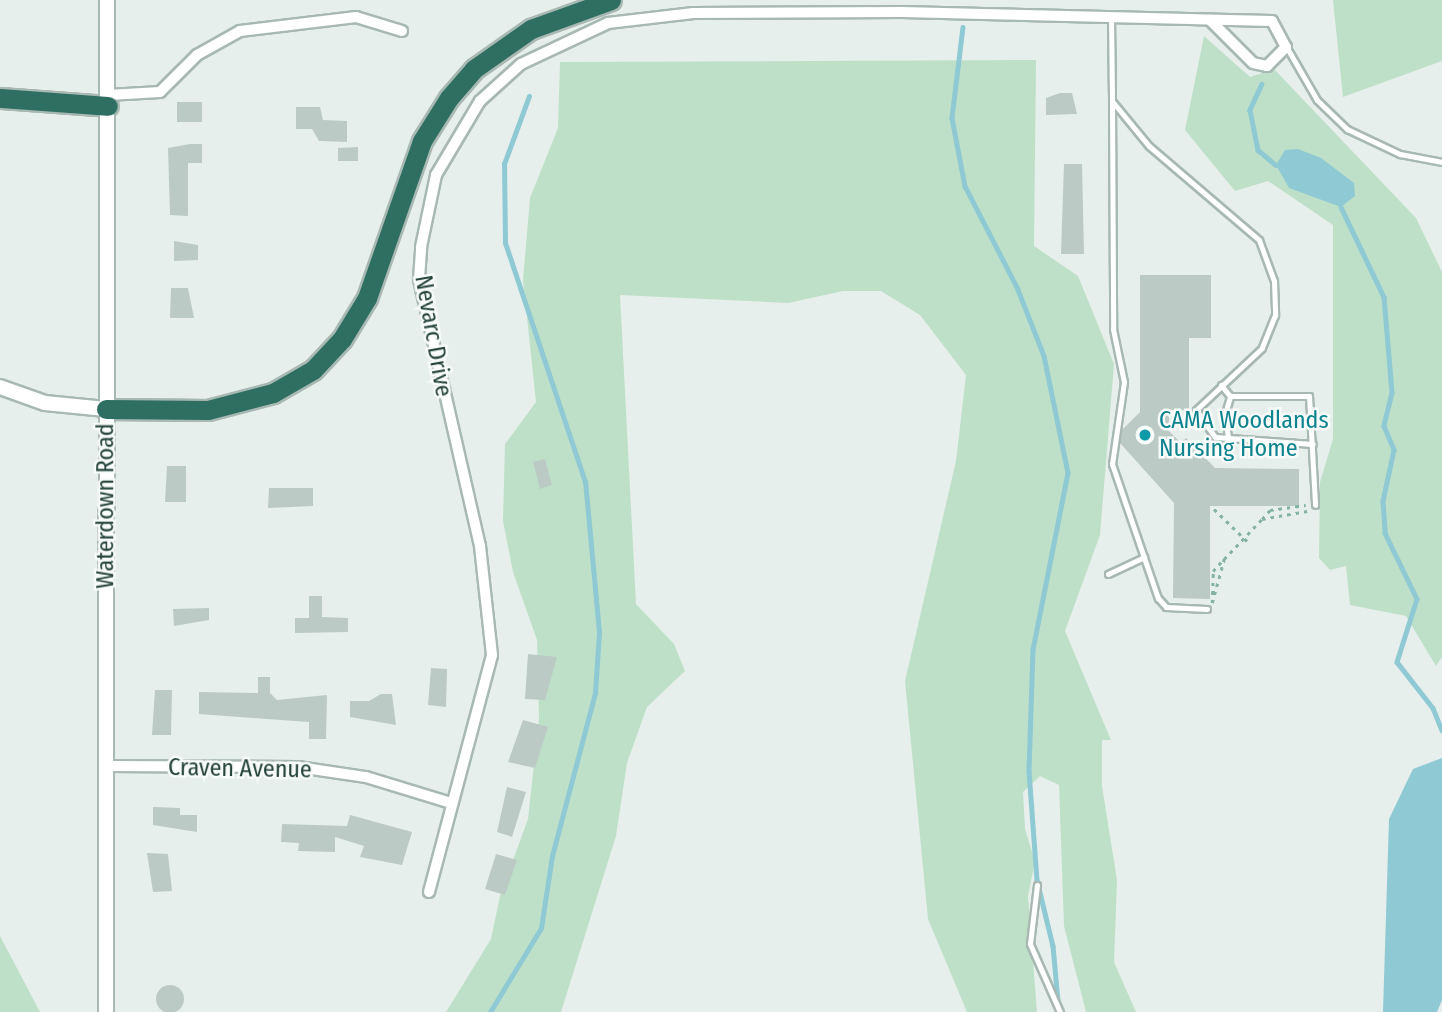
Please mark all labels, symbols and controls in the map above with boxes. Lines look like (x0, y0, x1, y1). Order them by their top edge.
street label: Nevarc Drive (408, 273, 458, 399)
place label: CAMA Woodlands Nursing Home (1159, 407, 1329, 463)
street label: Waterdown Road (92, 423, 120, 589)
marker: CAMA Woodlands Nursing Home (1137, 427, 1153, 443)
street label: Craven Avenue (168, 753, 312, 785)

